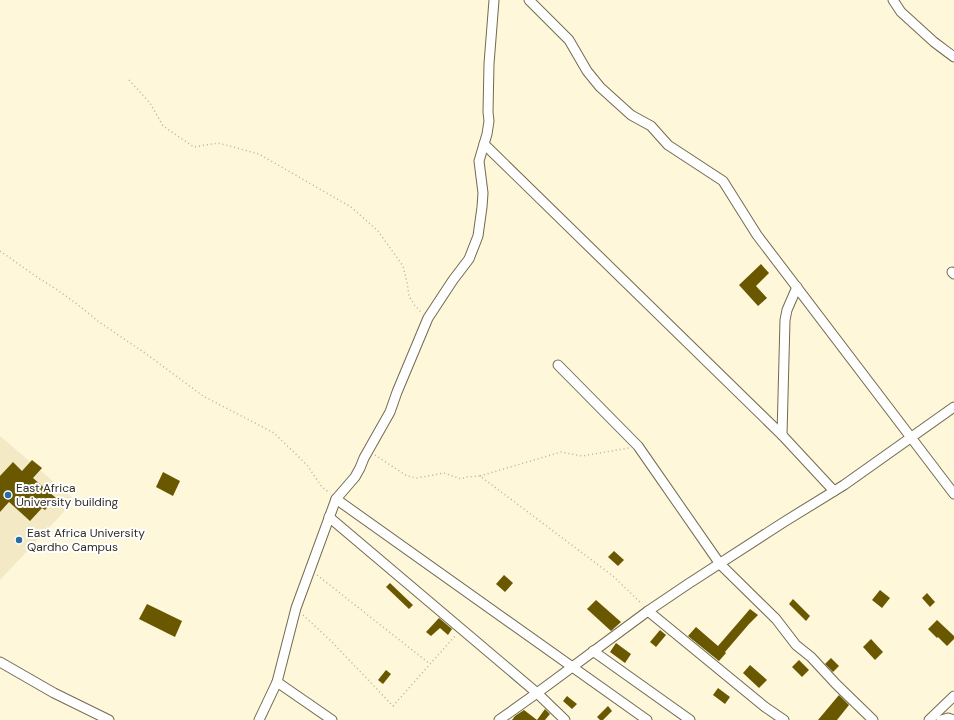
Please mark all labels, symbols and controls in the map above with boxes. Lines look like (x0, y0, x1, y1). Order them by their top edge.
place label: East Africa University building (16, 480, 119, 510)
marker: East Africa University building (3, 490, 13, 500)
place label: East Africa University Qardho Campus (27, 525, 145, 555)
marker: East Africa University Qardho Campus (14, 535, 24, 545)

